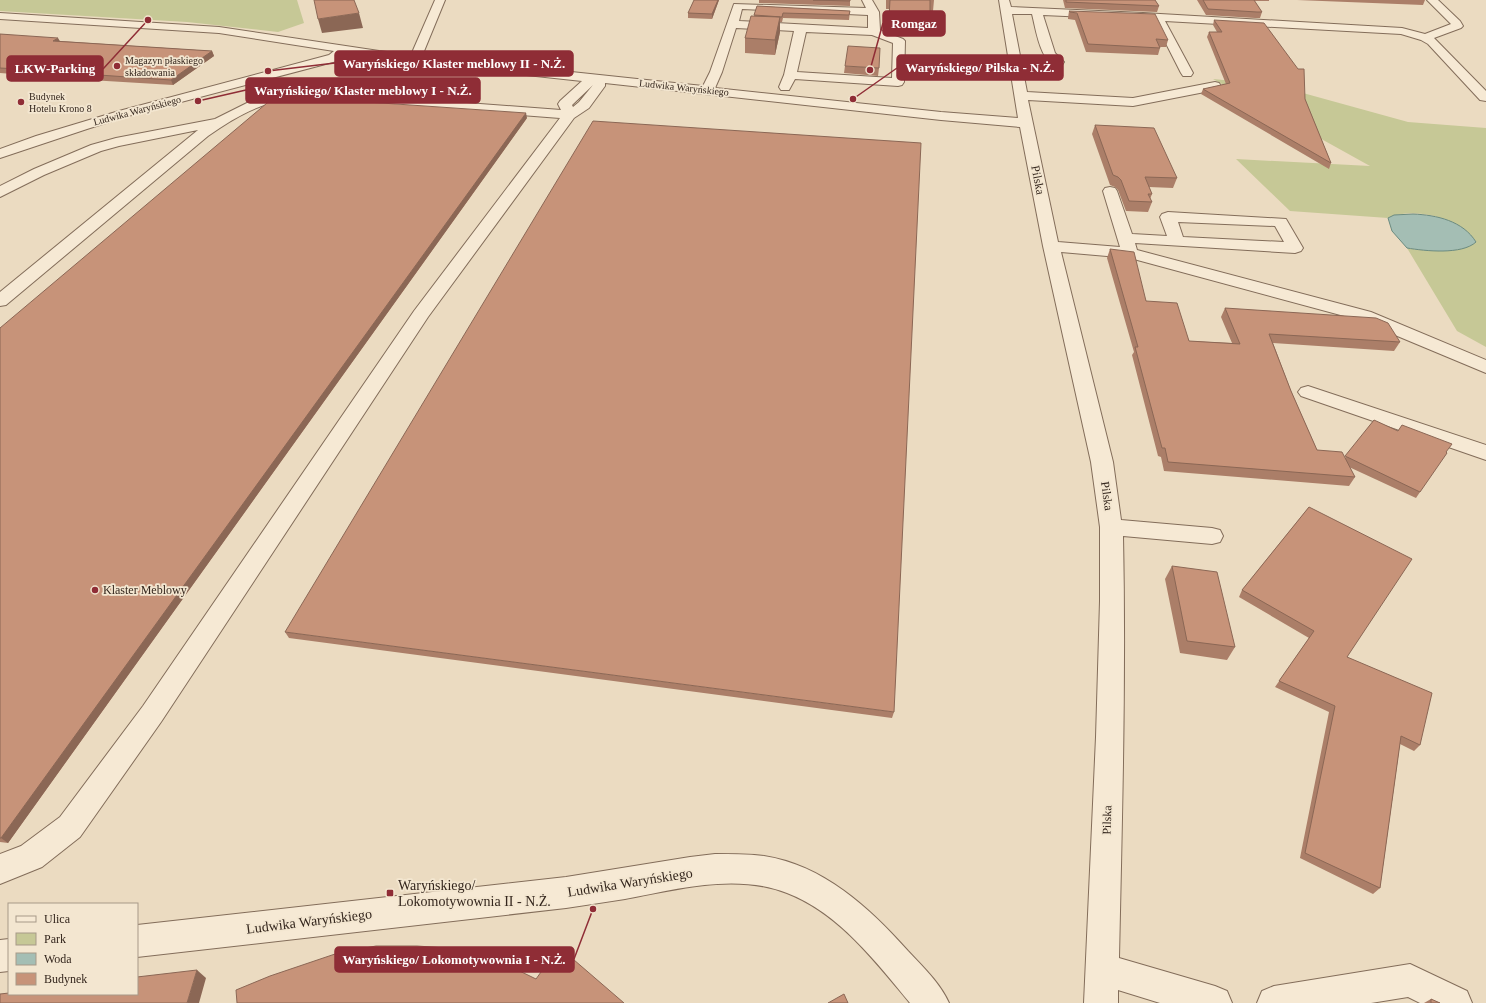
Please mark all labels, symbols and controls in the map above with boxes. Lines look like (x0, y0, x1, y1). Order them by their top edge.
callout: Romgaz (883, 11, 945, 36)
text: Romgaz (891, 16, 937, 31)
callout: Waryńskiego/ Klaster meblowy II - N.Ż. (335, 51, 573, 76)
place label: Magazyn płaskiego składowania (125, 55, 203, 78)
callout: Waryńskiego/ Pilska - N.Ż. (897, 55, 1063, 80)
callout: LKW-Parking (7, 56, 103, 81)
text: Waryńskiego/ Klaster meblowy II - N.Ż. (343, 56, 565, 71)
text: Waryńskiego/ Pilska - N.Ż. (905, 60, 1055, 75)
text: LKW-Parking (15, 61, 96, 76)
marker: Magazyn płaskiego składowania (112, 61, 122, 71)
street label: Ludwika Waryńskiego (638, 77, 729, 98)
callout: Waryńskiego/ Klaster meblowy I - N.Ż. (246, 78, 480, 103)
text: Waryńskiego/ Klaster meblowy I - N.Ż. (254, 83, 472, 98)
place label: Budynek Hotelu Krono 8 (29, 91, 92, 114)
street label: Ludwika Waryńskiego (92, 93, 182, 127)
marker: Budynek Hotelu Krono 8 (16, 97, 26, 107)
street label: Pilska (1028, 164, 1048, 196)
street label: Pilska (1098, 480, 1116, 512)
place label: Klaster Meblowy (103, 583, 187, 597)
marker: Klaster Meblowy (90, 585, 100, 595)
street label: Pilska (1099, 804, 1115, 835)
street label: Ludwika Waryńskiego (566, 865, 694, 900)
place label: Waryńskiego/ Lokomotywownia II - N.Ż. (398, 878, 551, 909)
marker: Waryńskiego/ Lokomotywownia II - N.Ż. (385, 888, 395, 898)
legend (8, 903, 138, 995)
street label: Ludwika Waryńskiego (245, 906, 373, 937)
text: Ulica (44, 912, 71, 926)
text: Park (44, 932, 66, 946)
callout: Waryńskiego/ Lokomotywownia I - N.Ż. (335, 947, 574, 972)
text: Woda (44, 952, 72, 966)
text: Waryńskiego/ Lokomotywownia I - N.Ż. (342, 952, 566, 967)
text: Budynek (44, 972, 87, 986)

